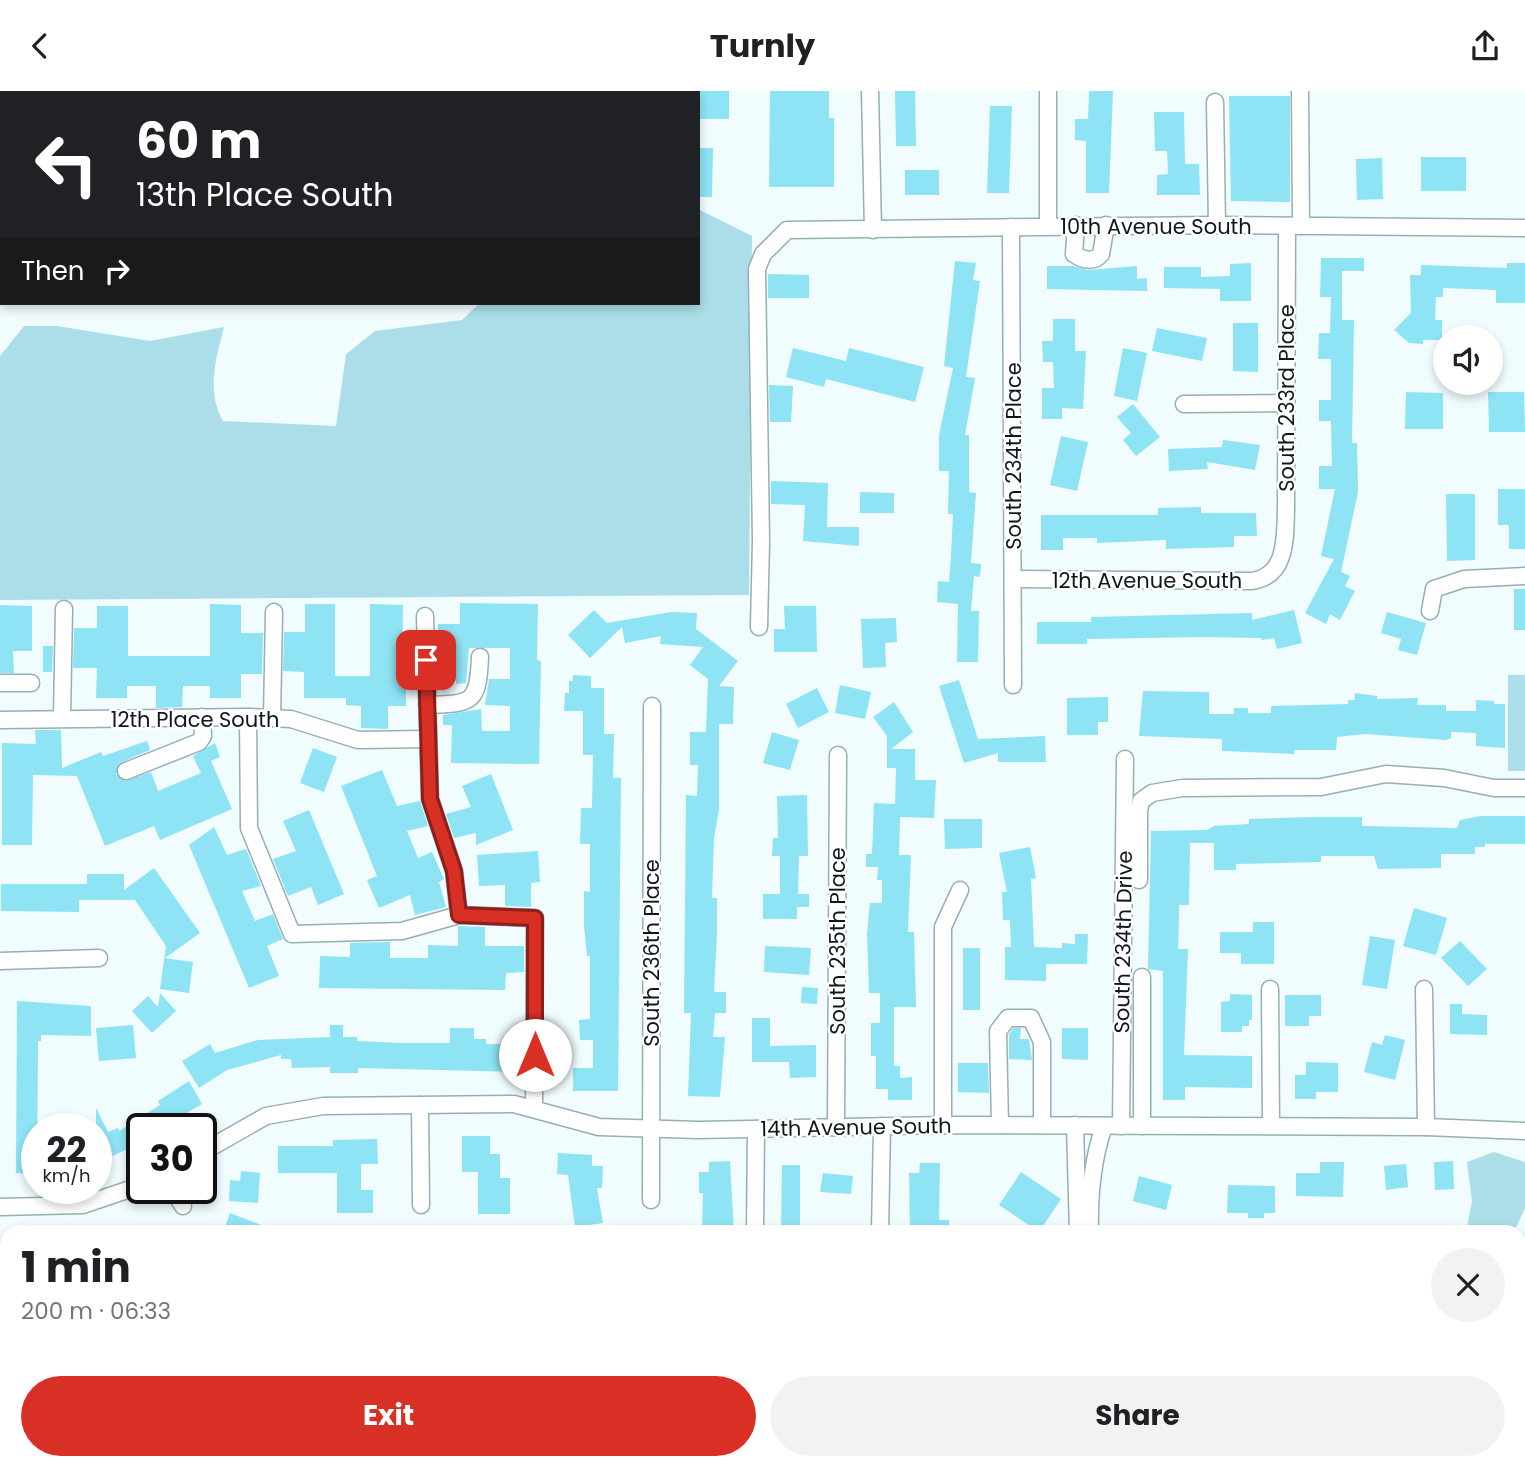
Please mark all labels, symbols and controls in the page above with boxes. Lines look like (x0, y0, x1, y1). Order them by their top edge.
text: Turnly (710, 23, 815, 68)
icon: back (21, 27, 59, 65)
icon: share (1466, 27, 1504, 65)
text: 60 m (136, 107, 261, 175)
icon: left (21, 119, 112, 210)
text: 13th Place South (136, 172, 393, 217)
street label: 10th Avenue South (1060, 212, 1252, 241)
icon: right (98, 252, 136, 290)
text: Then (21, 253, 84, 289)
street label: South 233rd Place (1272, 304, 1301, 492)
map controls (1433, 325, 1503, 395)
button: sound (1433, 325, 1503, 395)
street label: South 234th Place (999, 362, 1028, 550)
street label: 12th Avenue South (1052, 566, 1242, 595)
pin (396, 630, 456, 690)
icon: arrive (407, 641, 445, 679)
street label: 12th Place South (111, 705, 279, 734)
street label: South 235th Place (823, 847, 852, 1035)
street label: South 234th Drive (1107, 850, 1139, 1034)
street label: South 236th Place (637, 859, 666, 1047)
position arrow (498, 1018, 572, 1092)
street label: 14th Avenue South (760, 1111, 952, 1143)
speed limit sign: 30 (126, 1113, 217, 1204)
text: 22 (47, 1125, 86, 1174)
text: km/h (43, 1163, 90, 1188)
text: 1 min (21, 1238, 131, 1297)
button: close (1431, 1248, 1505, 1322)
text: 200 m · 06:33 (21, 1295, 171, 1327)
button: Exit (21, 1376, 756, 1456)
button: Share (770, 1376, 1505, 1456)

